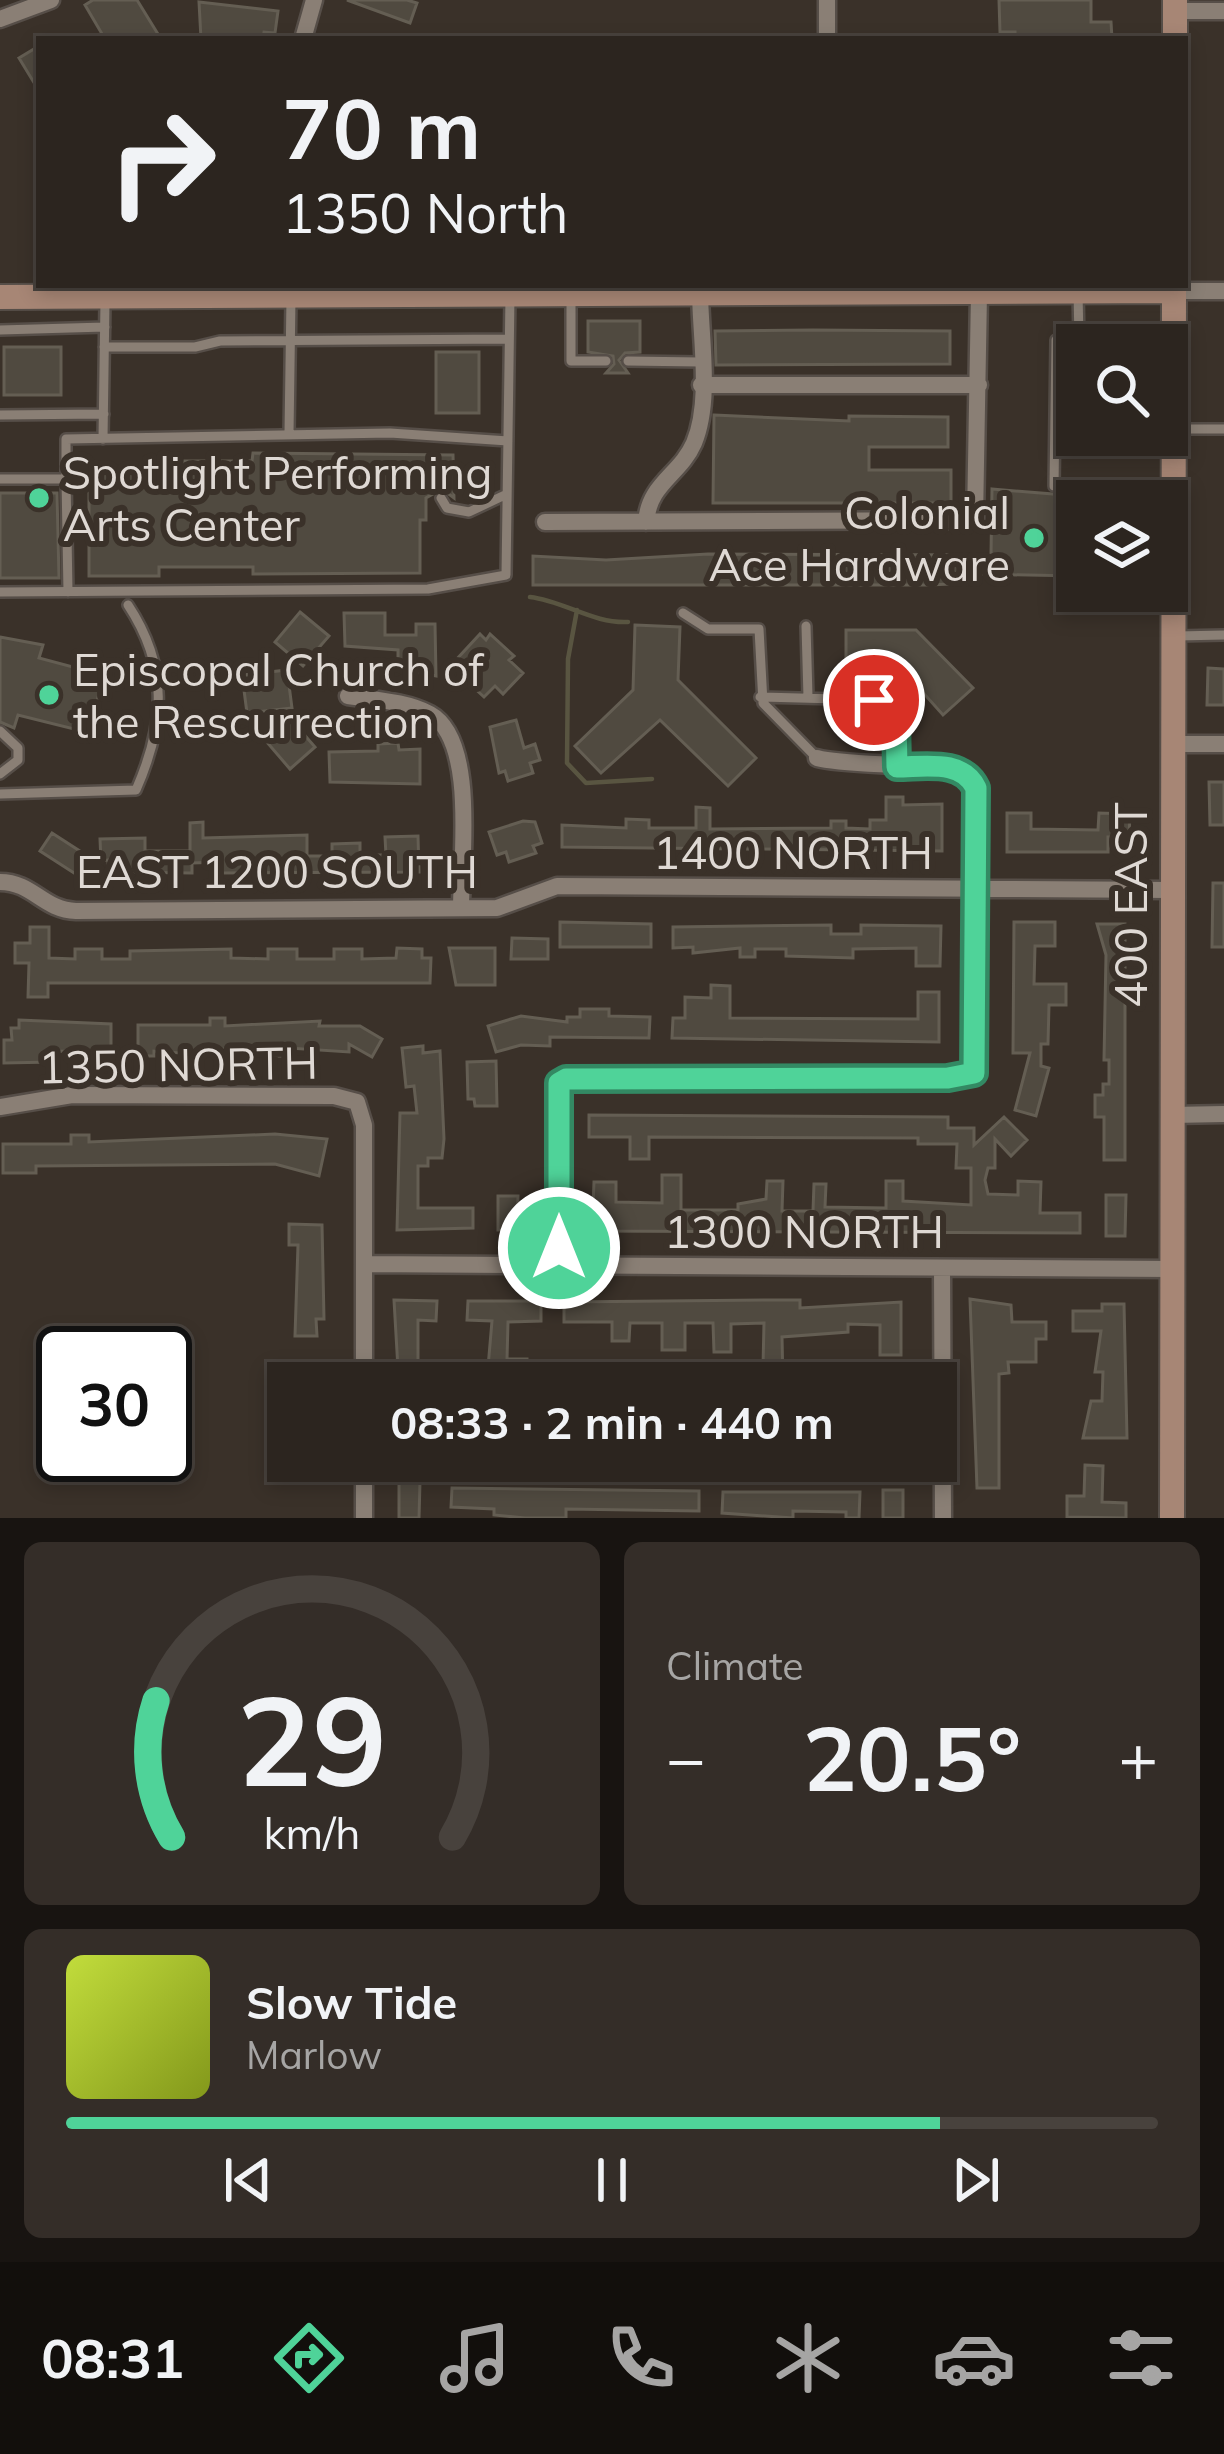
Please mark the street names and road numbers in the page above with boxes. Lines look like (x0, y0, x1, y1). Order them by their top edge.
street label: 400 EAST (1102, 802, 1158, 1008)
street label: 1400 NORTH (653, 824, 933, 880)
street label: EAST 1200 SOUTH (76, 843, 478, 899)
street label: 1350 NORTH (38, 1034, 318, 1094)
street label: 1300 NORTH (664, 1203, 944, 1259)

